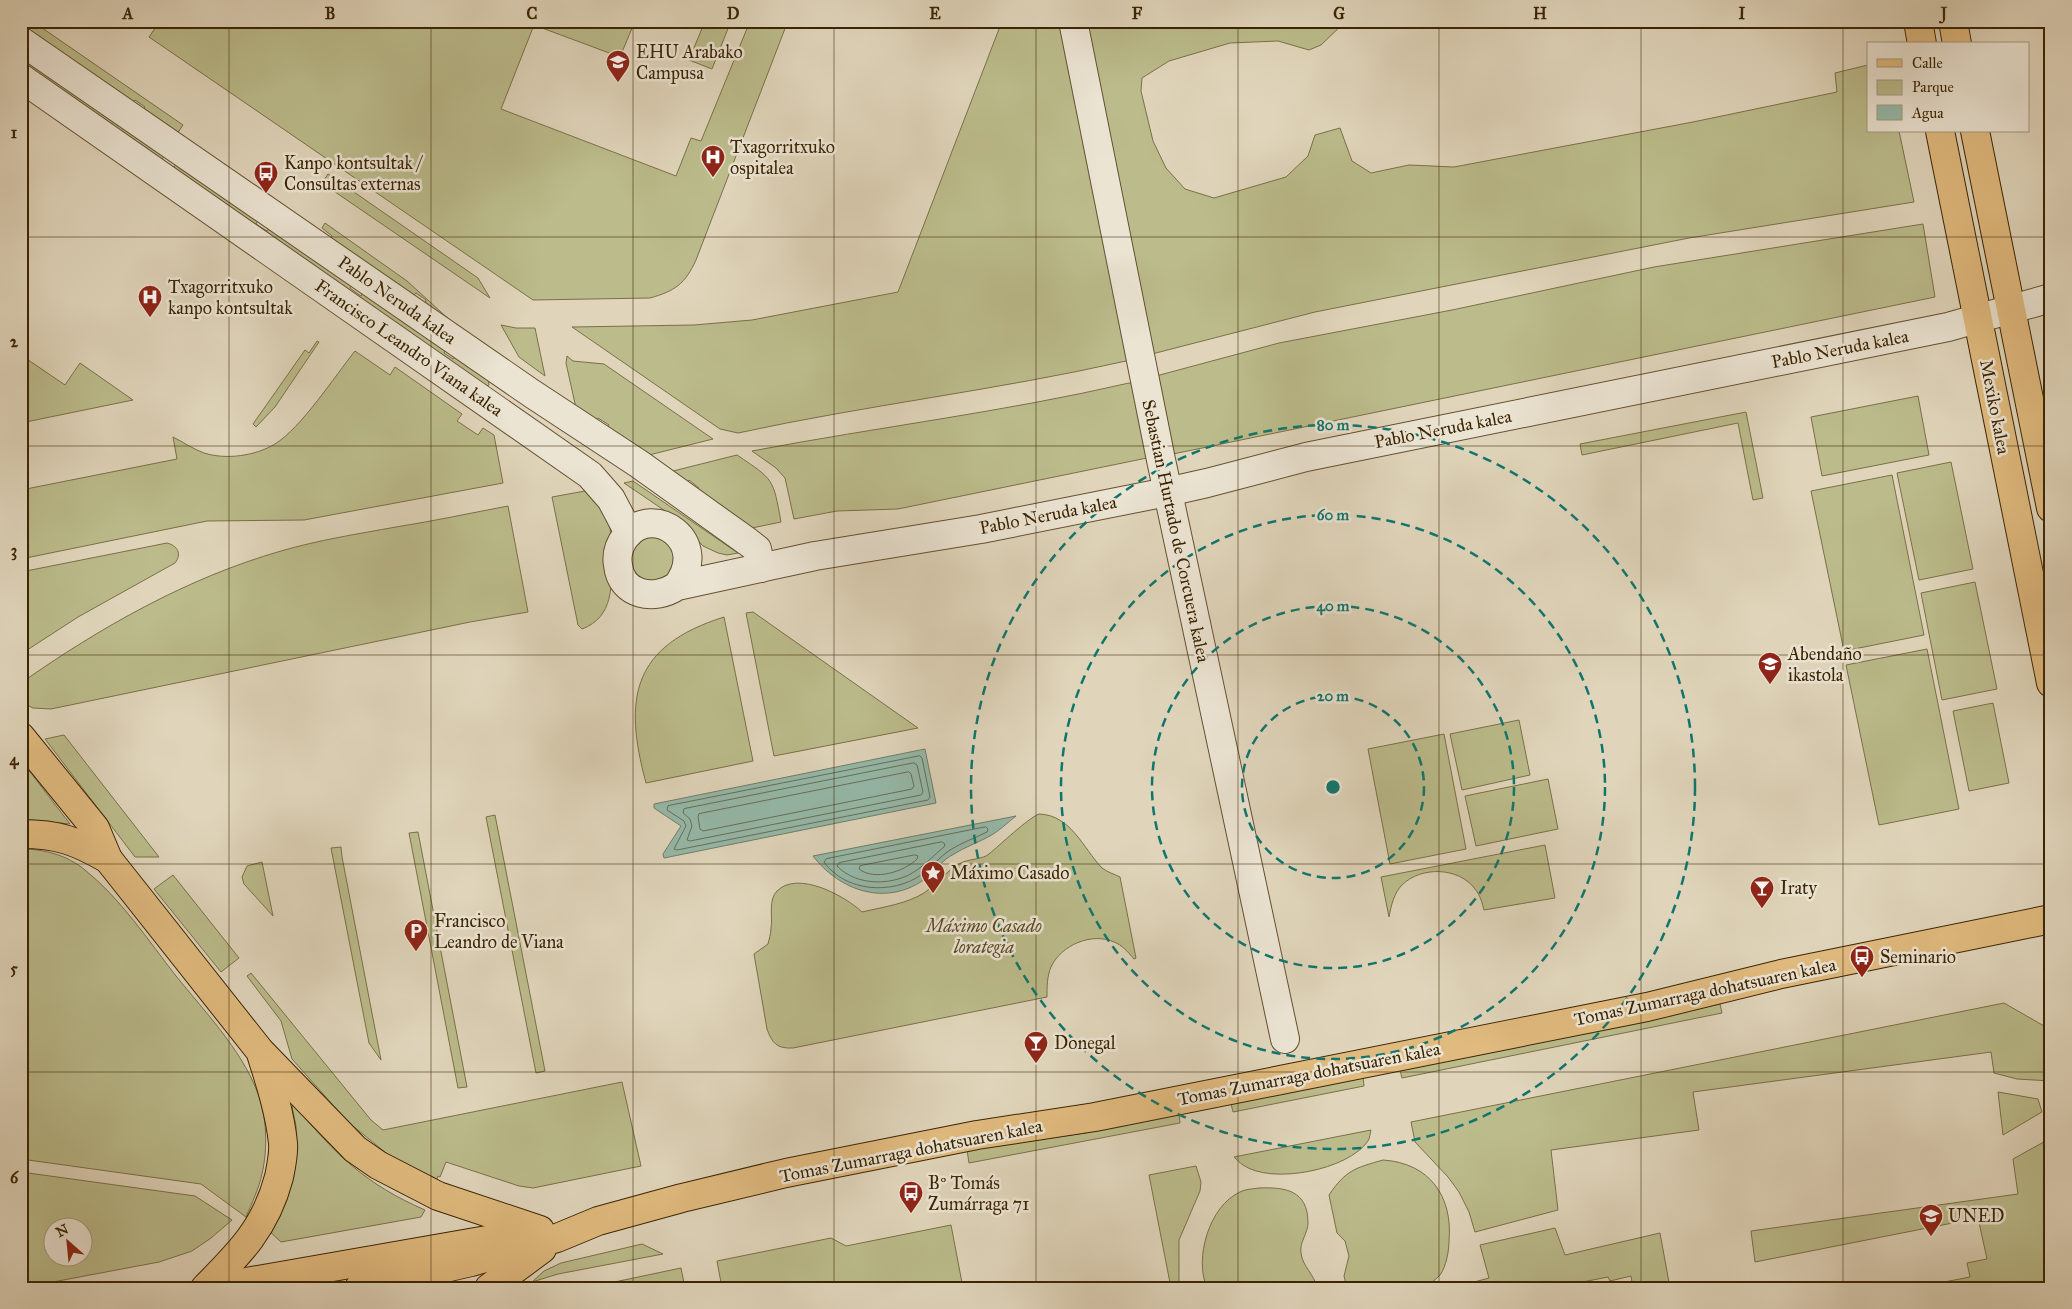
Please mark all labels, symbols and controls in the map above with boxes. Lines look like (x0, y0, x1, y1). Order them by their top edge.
text: A (122, 4, 134, 23)
text: B (325, 4, 335, 23)
text: C (527, 4, 538, 23)
text: D (727, 4, 740, 23)
text: E (929, 4, 941, 23)
text: F (1132, 4, 1143, 23)
text: G (1333, 4, 1345, 23)
text: H (1533, 4, 1547, 23)
text: I (1739, 4, 1746, 23)
text: J (1939, 4, 1948, 24)
place label: EHU Arabako Campusa (636, 41, 743, 84)
legend (1867, 42, 2030, 132)
school or university icon: EHU Arabako Campusa (605, 49, 631, 83)
text: Calle (1912, 54, 1943, 72)
text: Parque (1912, 78, 1954, 97)
text: Agua (1911, 104, 1944, 122)
text: 1 (11, 123, 18, 142)
place label: Txagorritxuko ospitalea (730, 136, 835, 179)
hospital icon: Txagorritxuko ospitalea (700, 144, 726, 178)
place label: Kanpo kontsultak / Consultas externas (284, 152, 424, 195)
bus stop icon: Kanpo kontsultak / Consultas externas (253, 160, 279, 194)
street label: Pablo Neruda kalea (334, 251, 461, 349)
street label: Francisco Leandro Viana kalea (311, 275, 507, 422)
place label: Txagorritxuko kanpo kontsultak (168, 276, 293, 319)
hospital icon: Txagorritxuko kanpo kontsultak (137, 284, 163, 318)
street label: Pablo Neruda kalea (1769, 325, 1911, 373)
text: 2 (10, 332, 19, 351)
street label: Mexiko kalea (1975, 358, 2015, 457)
street label: Sebastian Hurtado de Corcuera kalea (1137, 397, 1215, 665)
street label: Pablo Neruda kalea (1372, 405, 1514, 453)
text: 80 m (1317, 416, 1350, 434)
street label: Pablo Neruda kalea (977, 491, 1119, 539)
text: 60 m (1317, 506, 1350, 524)
text: 3 (11, 541, 17, 561)
text: 40 m (1317, 597, 1350, 616)
place label: Abendaño ikastola (1787, 643, 1862, 686)
school or university icon: Abendaño ikastola (1757, 651, 1783, 685)
text: 20 m (1317, 687, 1349, 705)
text: 4 (10, 750, 20, 770)
centre of rings (1324, 778, 1342, 796)
place icon: Máximo Casado (920, 860, 946, 894)
place label: Máximo Casado (950, 862, 1070, 884)
bar icon: Iraty (1749, 875, 1775, 909)
place label: Iraty (1780, 877, 1817, 899)
place label: Francisco Leandro de Viana (434, 910, 564, 953)
park label: Máximo Casado lorategia (924, 915, 1042, 958)
parking icon: Francisco Leandro de Viana (403, 918, 429, 952)
bus stop icon: Seminario (1849, 944, 1875, 978)
place label: Seminario (1880, 946, 1956, 968)
street label: Tomas Zumarraga dohatsuaren kalea (1572, 953, 1839, 1032)
text: 5 (10, 959, 18, 978)
bar icon: Donegal (1023, 1030, 1049, 1064)
place label: Donegal (1054, 1032, 1116, 1055)
street label: Tomas Zumarraga dohatsuaren kalea (1176, 1038, 1443, 1111)
street label: Tomas Zumarraga dohatsuaren kalea (778, 1115, 1045, 1188)
text: 6 (10, 1168, 19, 1187)
place label: Bº Tomás Zumárraga 71 (928, 1172, 1029, 1216)
bus stop icon: Bº Tomás Zumárraga 71 (898, 1180, 924, 1214)
school or university icon: UNED (1918, 1203, 1944, 1237)
place label: UNED (1948, 1205, 2005, 1227)
north arrow (42, 1216, 92, 1266)
text: N (53, 1221, 72, 1241)

